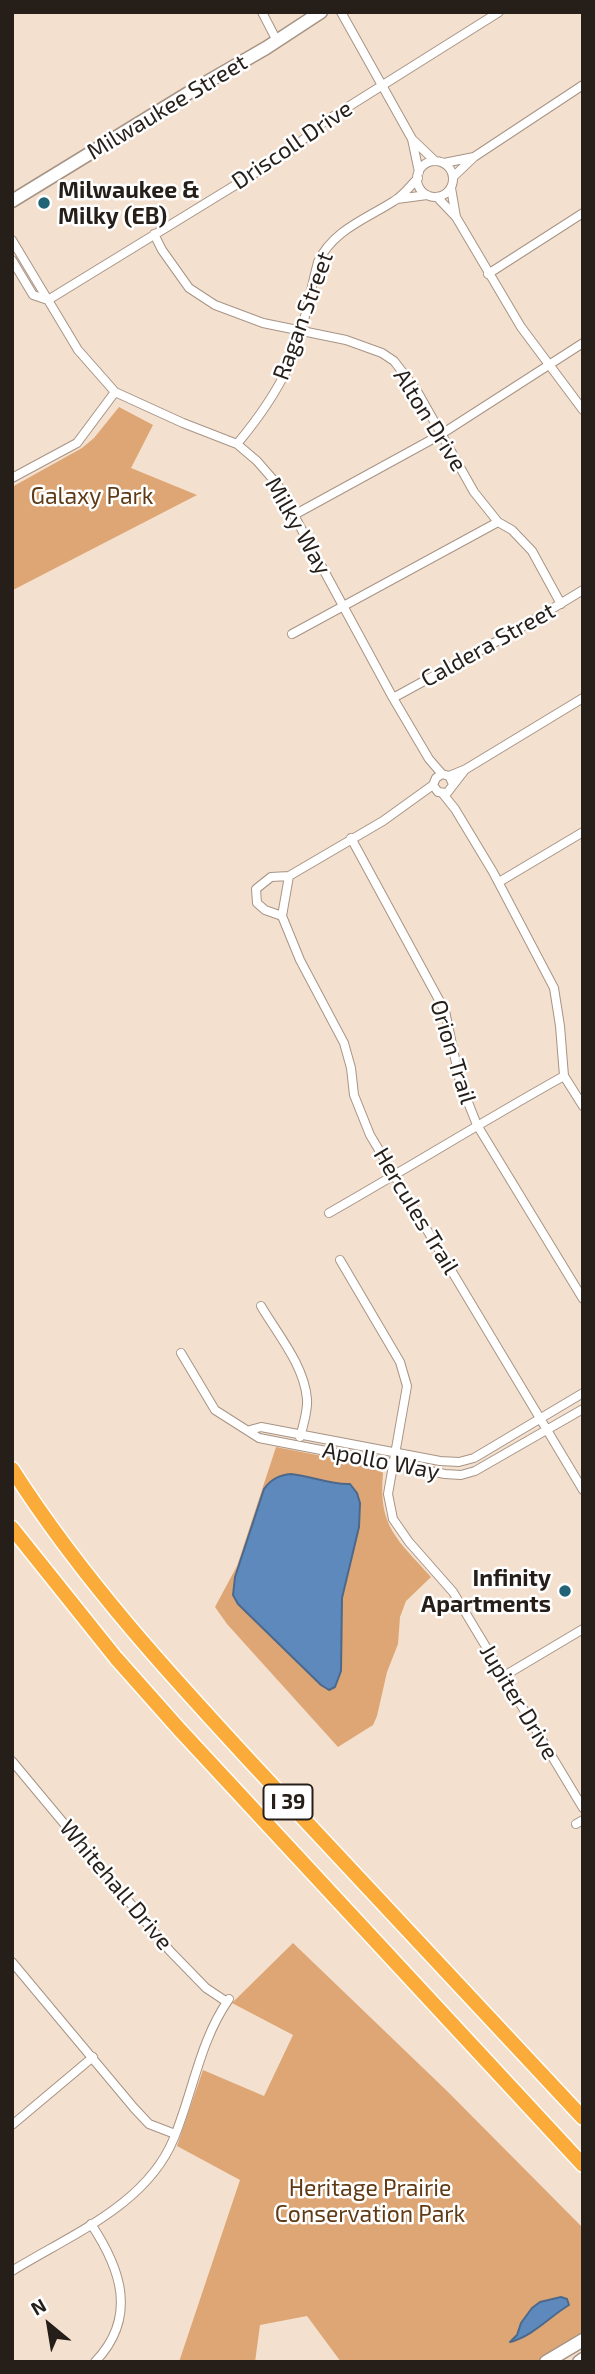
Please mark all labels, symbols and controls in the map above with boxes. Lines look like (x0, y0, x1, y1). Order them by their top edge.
street label: Milwaukee Street (82, 48, 252, 166)
street label: Driscoll Drive (226, 95, 358, 195)
place label: Milwaukee & Milky (EB) (58, 176, 200, 230)
marker: Milwaukee & Milky (EB) (36, 195, 52, 211)
street label: Ragan Street (267, 248, 339, 384)
street label: Alton Drive (388, 364, 472, 476)
street label: Milky Way (259, 472, 337, 580)
park label: Galaxy Park (30, 482, 154, 510)
street label: Caldera Street (416, 597, 560, 693)
street label: Orion Trail (424, 997, 482, 1107)
street label: Hercules Trail (367, 1143, 465, 1279)
street label: Apollo Way (320, 1436, 442, 1486)
place label: Infinity Apartments (421, 1564, 551, 1618)
marker: Infinity Apartments (557, 1583, 573, 1599)
street label: Jupiter Drive (474, 1639, 564, 1765)
road number: I 39 (264, 1784, 312, 1820)
street label: Whitehall Drive (54, 1814, 178, 1956)
park label: Heritage Prairie Conservation Park (275, 2174, 465, 2228)
north arrow (14, 2290, 84, 2360)
text: N (27, 2293, 50, 2320)

